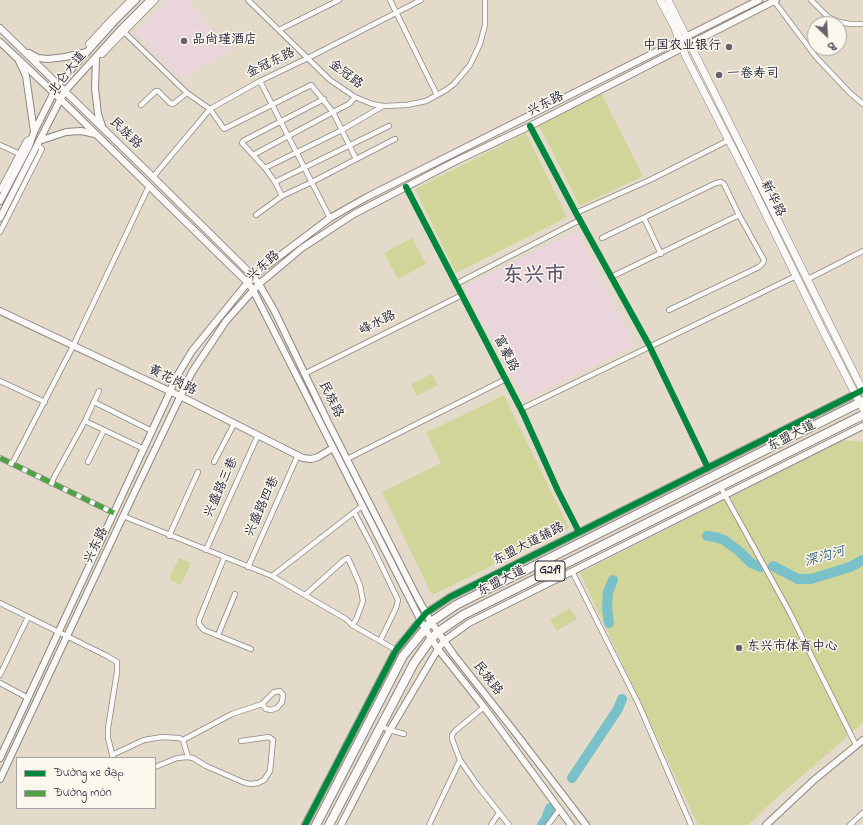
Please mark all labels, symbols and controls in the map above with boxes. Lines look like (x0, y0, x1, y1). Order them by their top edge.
north arrow (807, 16, 847, 56)
place label: 品尚瑾酒店 (192, 33, 257, 49)
marker: 品尚瑾酒店 (179, 36, 189, 46)
text: B (825, 37, 838, 55)
place label: 中国农业银行 (643, 39, 721, 55)
marker: 中国农业银行 (724, 42, 734, 52)
street label: 金冠东路 (244, 46, 298, 82)
street label: 北仑大道 (46, 49, 90, 99)
street label: 金冠路 (325, 57, 365, 93)
place label: 一卷寿司 (727, 67, 779, 83)
marker: 一卷寿司 (714, 70, 724, 80)
street label: 兴东路 (525, 89, 567, 121)
street label: 民族路 (106, 115, 144, 153)
street label: 新华路 (756, 178, 788, 220)
street label: 兴东路 (244, 248, 284, 286)
district label: 东兴市 (503, 265, 565, 291)
street label: 峰水路 (357, 308, 399, 340)
street label: 富豪路 (489, 333, 521, 375)
street label: 黄花岗路 (145, 363, 199, 399)
street label: 民族路 (314, 379, 346, 421)
street label: 东盟大道 (765, 418, 819, 456)
street label: 兴盛路三巷 (202, 455, 242, 521)
street label: 兴盛路四巷 (243, 474, 283, 540)
street label: 东盟大道辅路 (491, 520, 567, 570)
street label: 兴东路 (82, 525, 112, 567)
water label: 深沟河 (802, 544, 848, 572)
road number: G219 (535, 561, 565, 581)
street label: 东盟大道 (475, 563, 529, 601)
place label: 东兴市体育中心 (747, 640, 838, 656)
marker: 东兴市体育中心 (734, 643, 744, 653)
street label: 民族路 (469, 659, 505, 699)
legend (16, 757, 156, 809)
text: Đường xe đạp (54, 764, 124, 782)
text: Đường mòn (54, 784, 112, 802)

